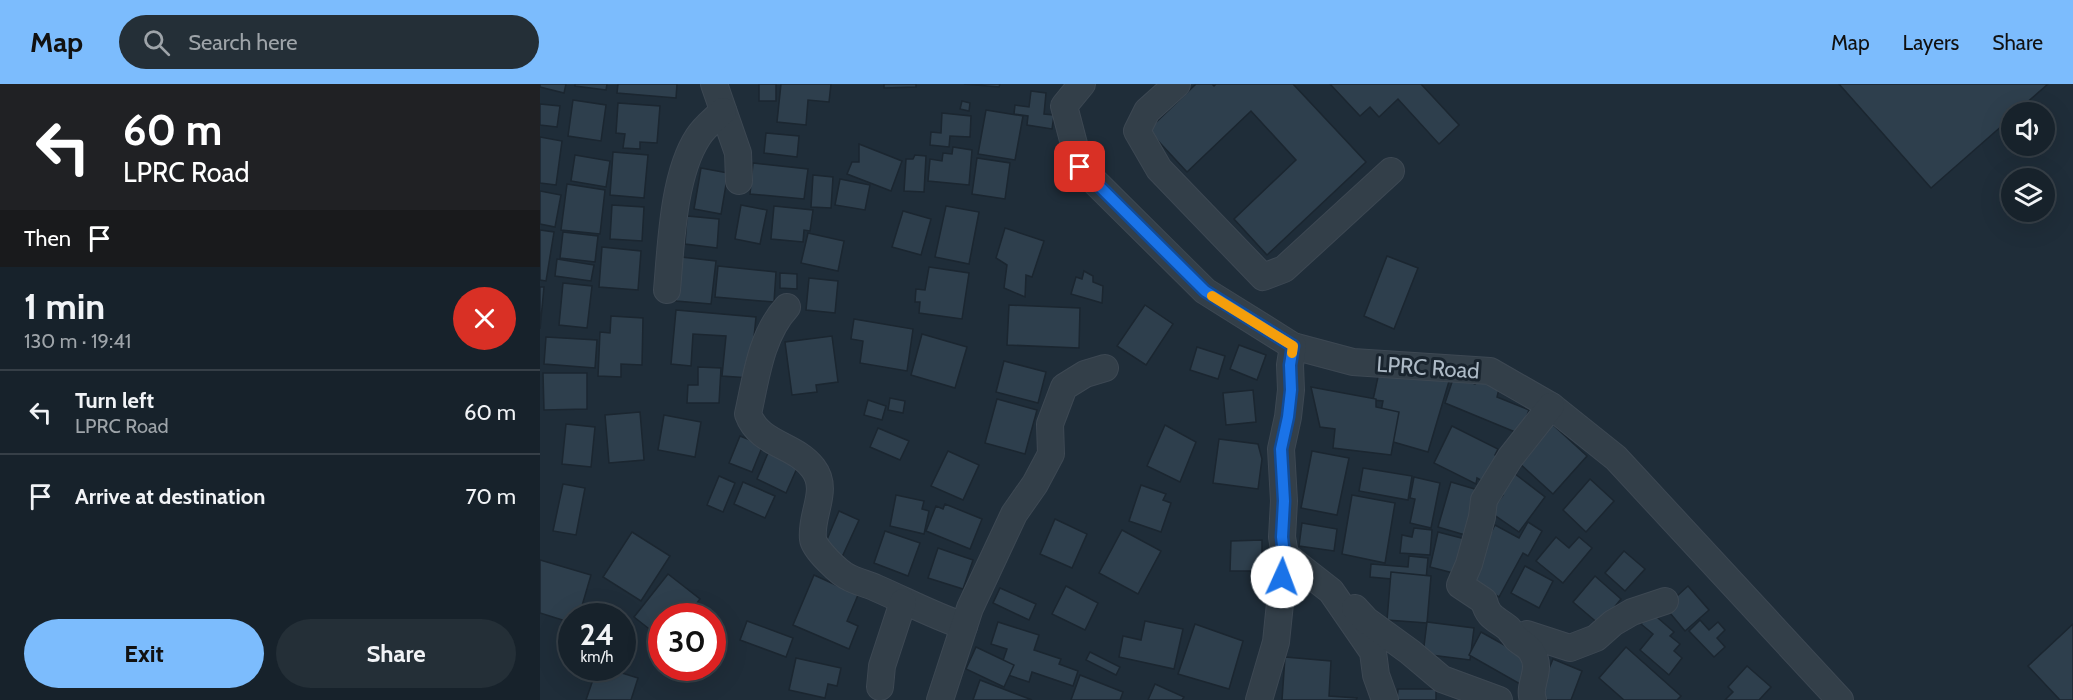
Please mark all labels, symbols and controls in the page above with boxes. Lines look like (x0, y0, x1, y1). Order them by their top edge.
search box (119, 15, 539, 69)
text: Map (30, 25, 83, 59)
icon: search (140, 26, 173, 59)
text: Search here (188, 29, 297, 56)
text: Map (1831, 30, 1870, 55)
text: Layers (1903, 30, 1959, 55)
text: Share (1992, 30, 2043, 55)
map controls (2001, 102, 2055, 222)
button: sound (2001, 102, 2055, 156)
text: 60 m (123, 104, 222, 156)
icon: left (24, 108, 102, 186)
pin (1054, 141, 1105, 192)
icon: arrive (1063, 150, 1096, 183)
text: LPRC Road (123, 156, 250, 189)
button: layers (2001, 168, 2055, 222)
icon: arrive (83, 222, 116, 255)
text: Then (24, 225, 71, 252)
text: 1 min (24, 284, 105, 328)
button: close (453, 287, 516, 350)
text: 130 m · 19:41 (24, 329, 131, 353)
street label: LPRC Road (1376, 350, 1480, 385)
text: Turn left (75, 387, 154, 414)
icon: left (24, 396, 57, 429)
text: 60 m (464, 399, 516, 426)
text: LPRC Road (75, 414, 169, 438)
icon: arrive (24, 480, 57, 513)
text: Arrive at destination (75, 483, 265, 510)
text: 70 m (466, 483, 516, 510)
position arrow (1250, 545, 1314, 609)
speed limit sign: 30 (648, 603, 726, 681)
text: 24 (580, 616, 614, 653)
button: Exit (24, 619, 264, 688)
button: Share (276, 619, 516, 688)
text: km/h (581, 648, 613, 666)

